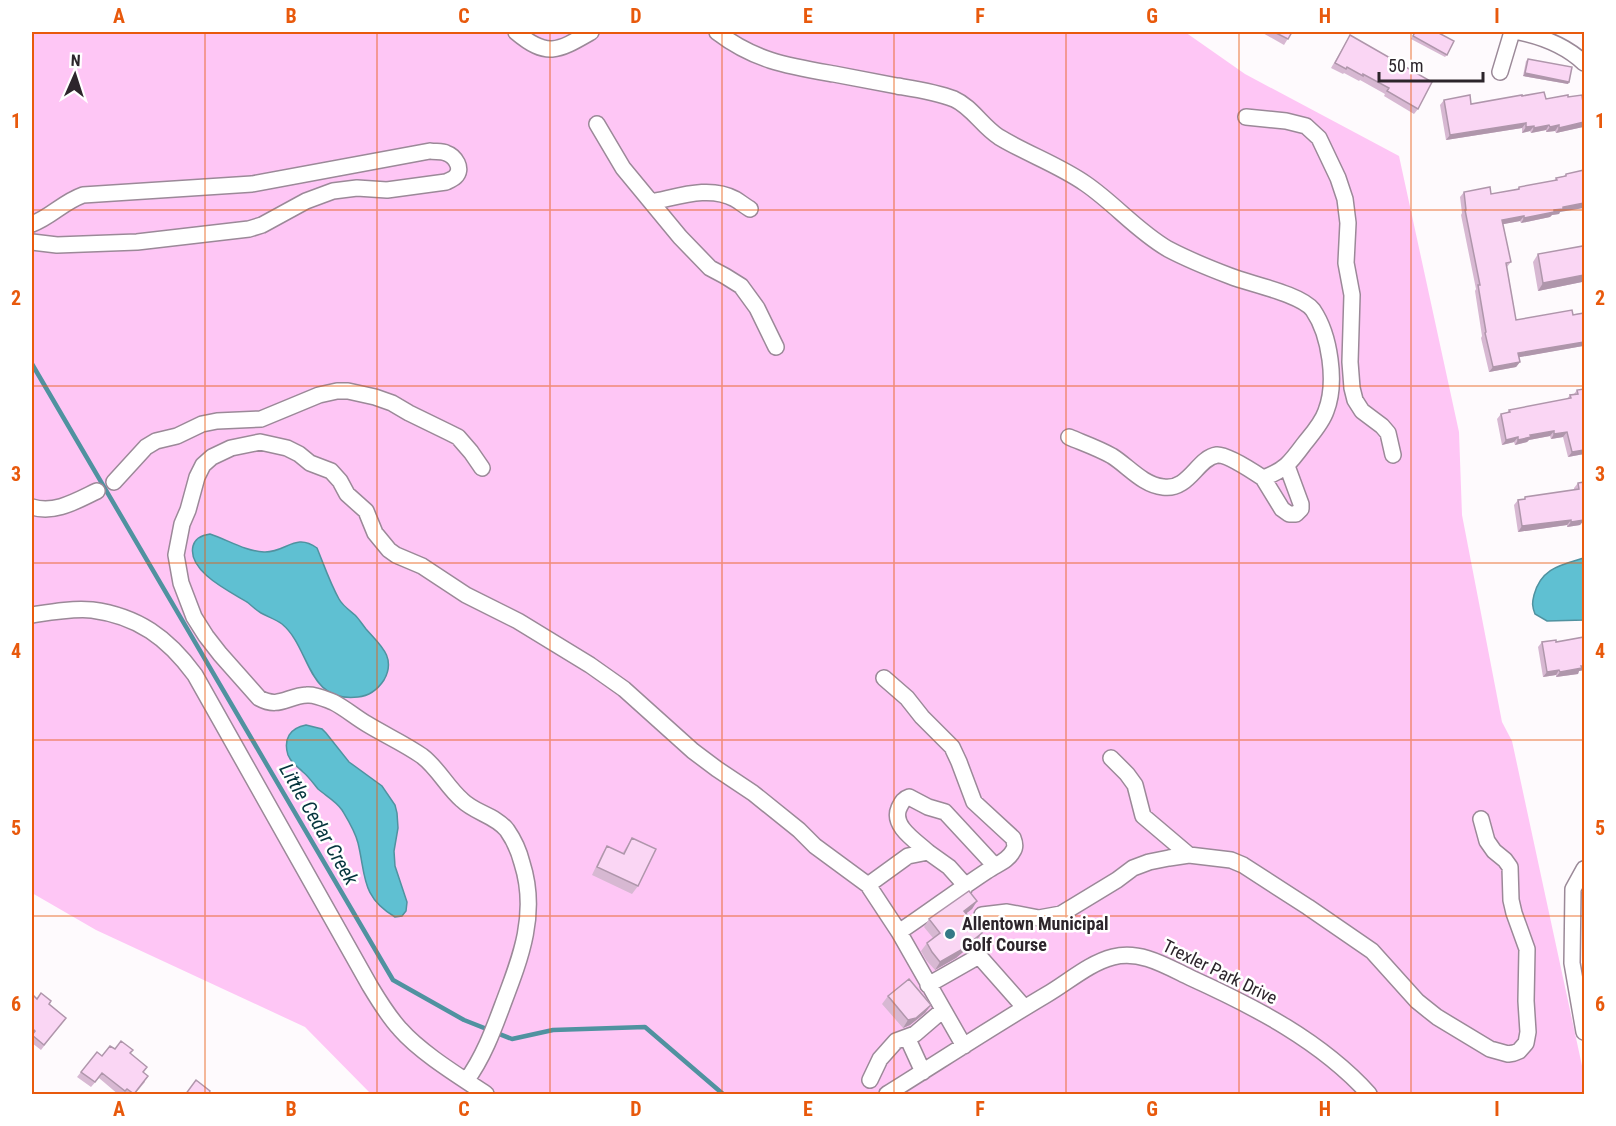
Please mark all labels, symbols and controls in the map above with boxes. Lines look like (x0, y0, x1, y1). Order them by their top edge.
text: A (113, 4, 125, 28)
text: B (285, 4, 297, 28)
text: C (458, 4, 470, 28)
text: D (630, 4, 642, 28)
text: E (803, 4, 813, 28)
text: F (975, 4, 985, 28)
text: G (1146, 4, 1158, 28)
text: H (1319, 4, 1331, 28)
text: I (1494, 4, 1500, 28)
north arrow (45, 45, 105, 105)
scale bar (1379, 45, 1482, 83)
text: N (70, 51, 81, 70)
text: 50 m (1388, 55, 1423, 76)
text: 1 (11, 109, 21, 133)
text: 1 (1595, 109, 1605, 133)
text: 2 (11, 286, 21, 310)
text: 2 (1595, 286, 1605, 310)
text: 3 (11, 462, 21, 486)
text: 3 (1595, 462, 1605, 486)
text: 4 (11, 639, 21, 663)
text: 4 (1595, 639, 1605, 663)
water label: Little Cedar Creek (275, 759, 364, 890)
text: 5 (11, 816, 21, 840)
text: 5 (1595, 816, 1605, 840)
place label: Allentown Municipal Golf Course (962, 913, 1109, 955)
marker: Allentown Municipal Golf Course (943, 927, 957, 941)
street label: Trexler Park Drive (1160, 935, 1281, 1008)
text: 6 (11, 992, 21, 1016)
text: 6 (1595, 992, 1605, 1016)
text: A (113, 1097, 125, 1121)
text: B (285, 1097, 297, 1121)
text: C (458, 1097, 470, 1121)
text: D (630, 1097, 642, 1121)
text: E (803, 1097, 813, 1121)
text: F (975, 1097, 985, 1121)
text: G (1146, 1097, 1158, 1121)
text: H (1319, 1097, 1331, 1121)
text: I (1494, 1097, 1500, 1121)

